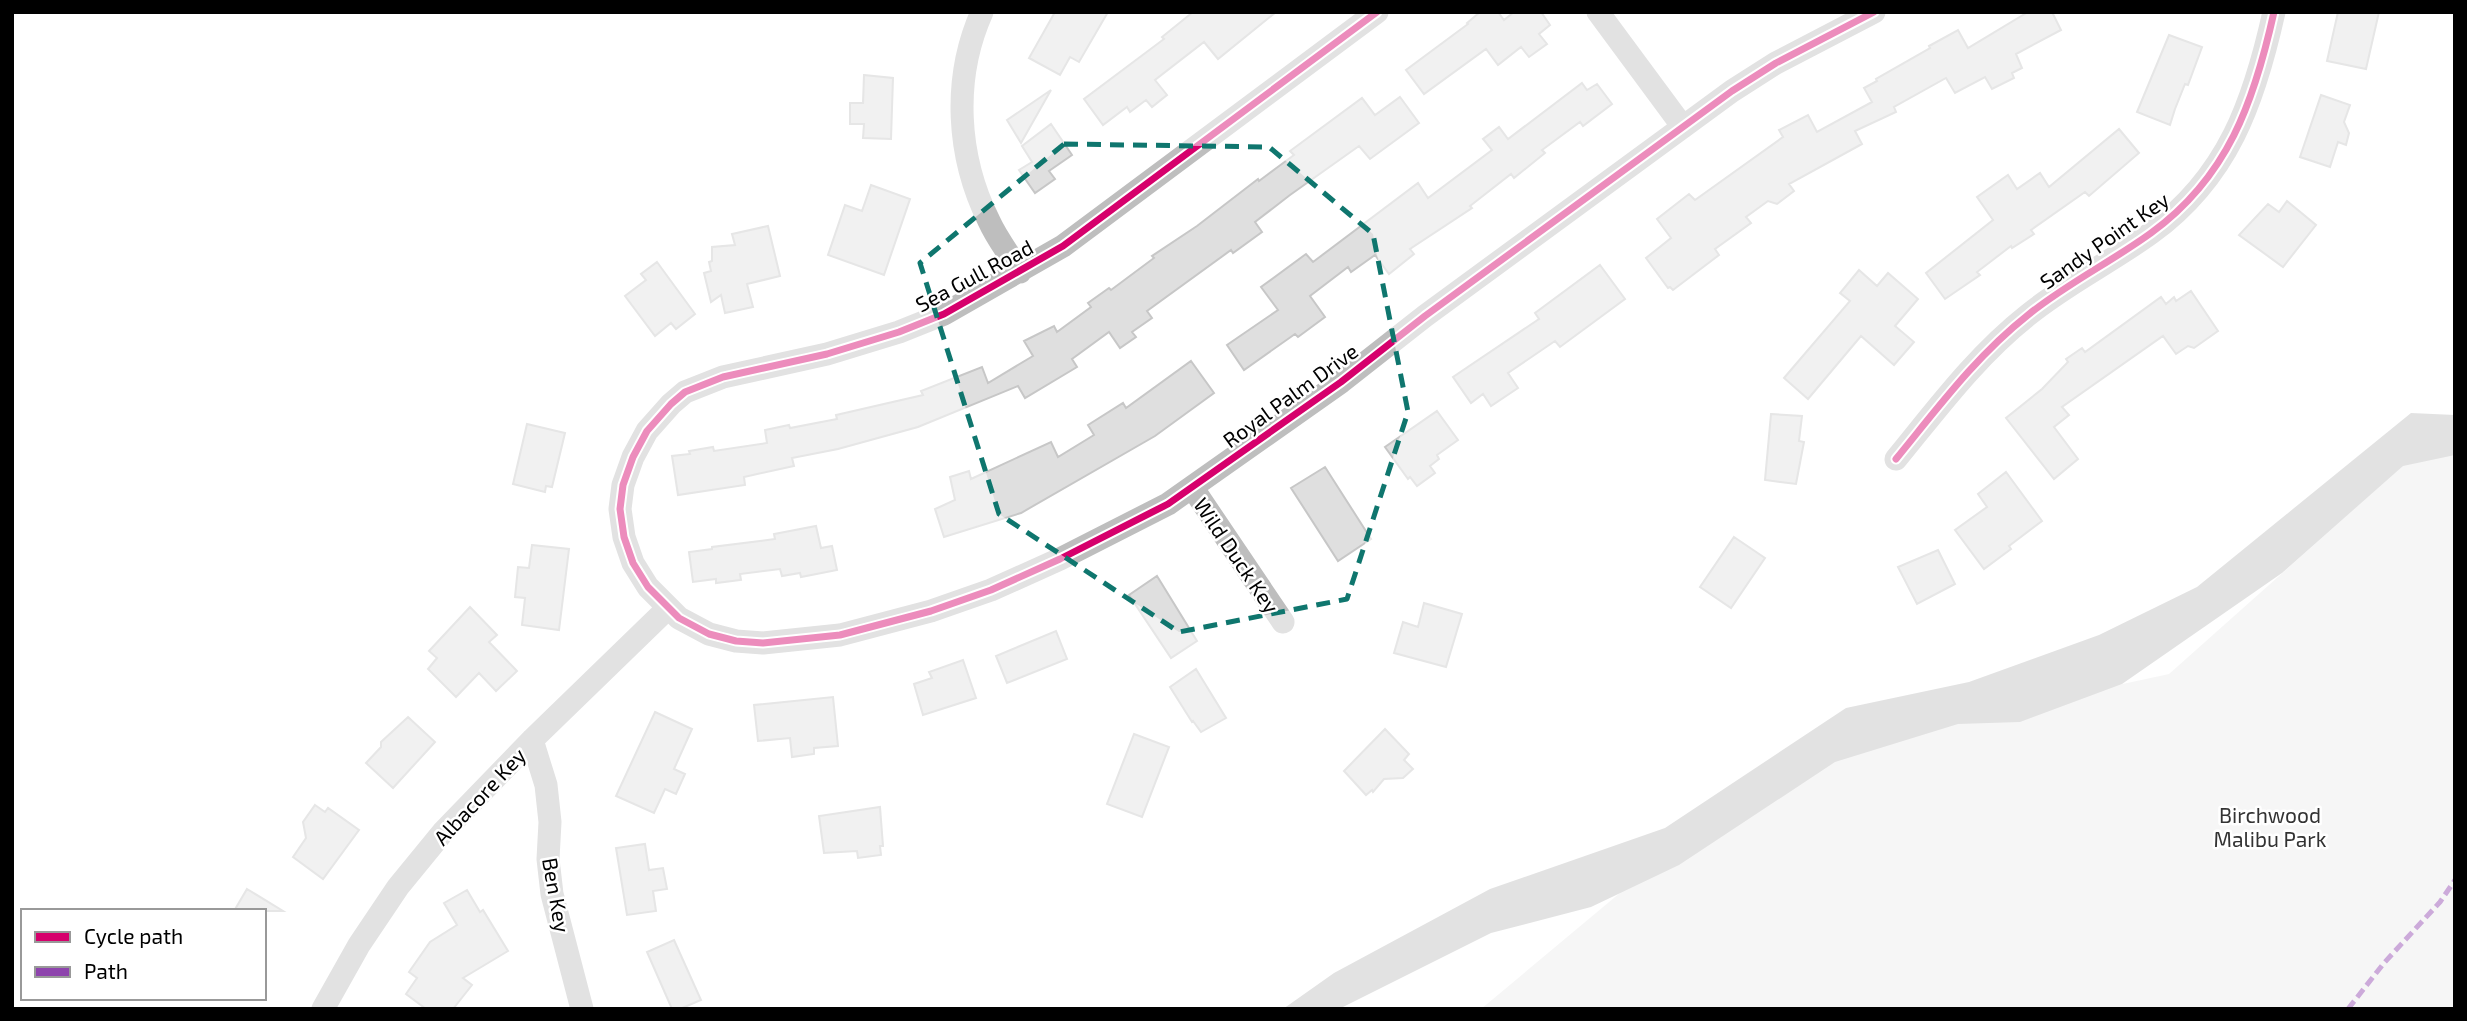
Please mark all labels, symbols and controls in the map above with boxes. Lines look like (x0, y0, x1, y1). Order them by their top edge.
street label: Sandy Point Key (2035, 186, 2173, 294)
street label: Sea Gull Road (911, 234, 1037, 316)
street label: Royal Palm Drive (1218, 338, 1362, 452)
street label: Wild Duck Key (1189, 493, 1285, 617)
street label: Albacore Key (428, 742, 530, 850)
park label: Birchwood Malibu Park (2214, 802, 2327, 851)
street label: Ben Key (538, 856, 576, 934)
legend (21, 909, 266, 1000)
text: Cycle path (84, 923, 183, 948)
text: Path (84, 958, 128, 983)

